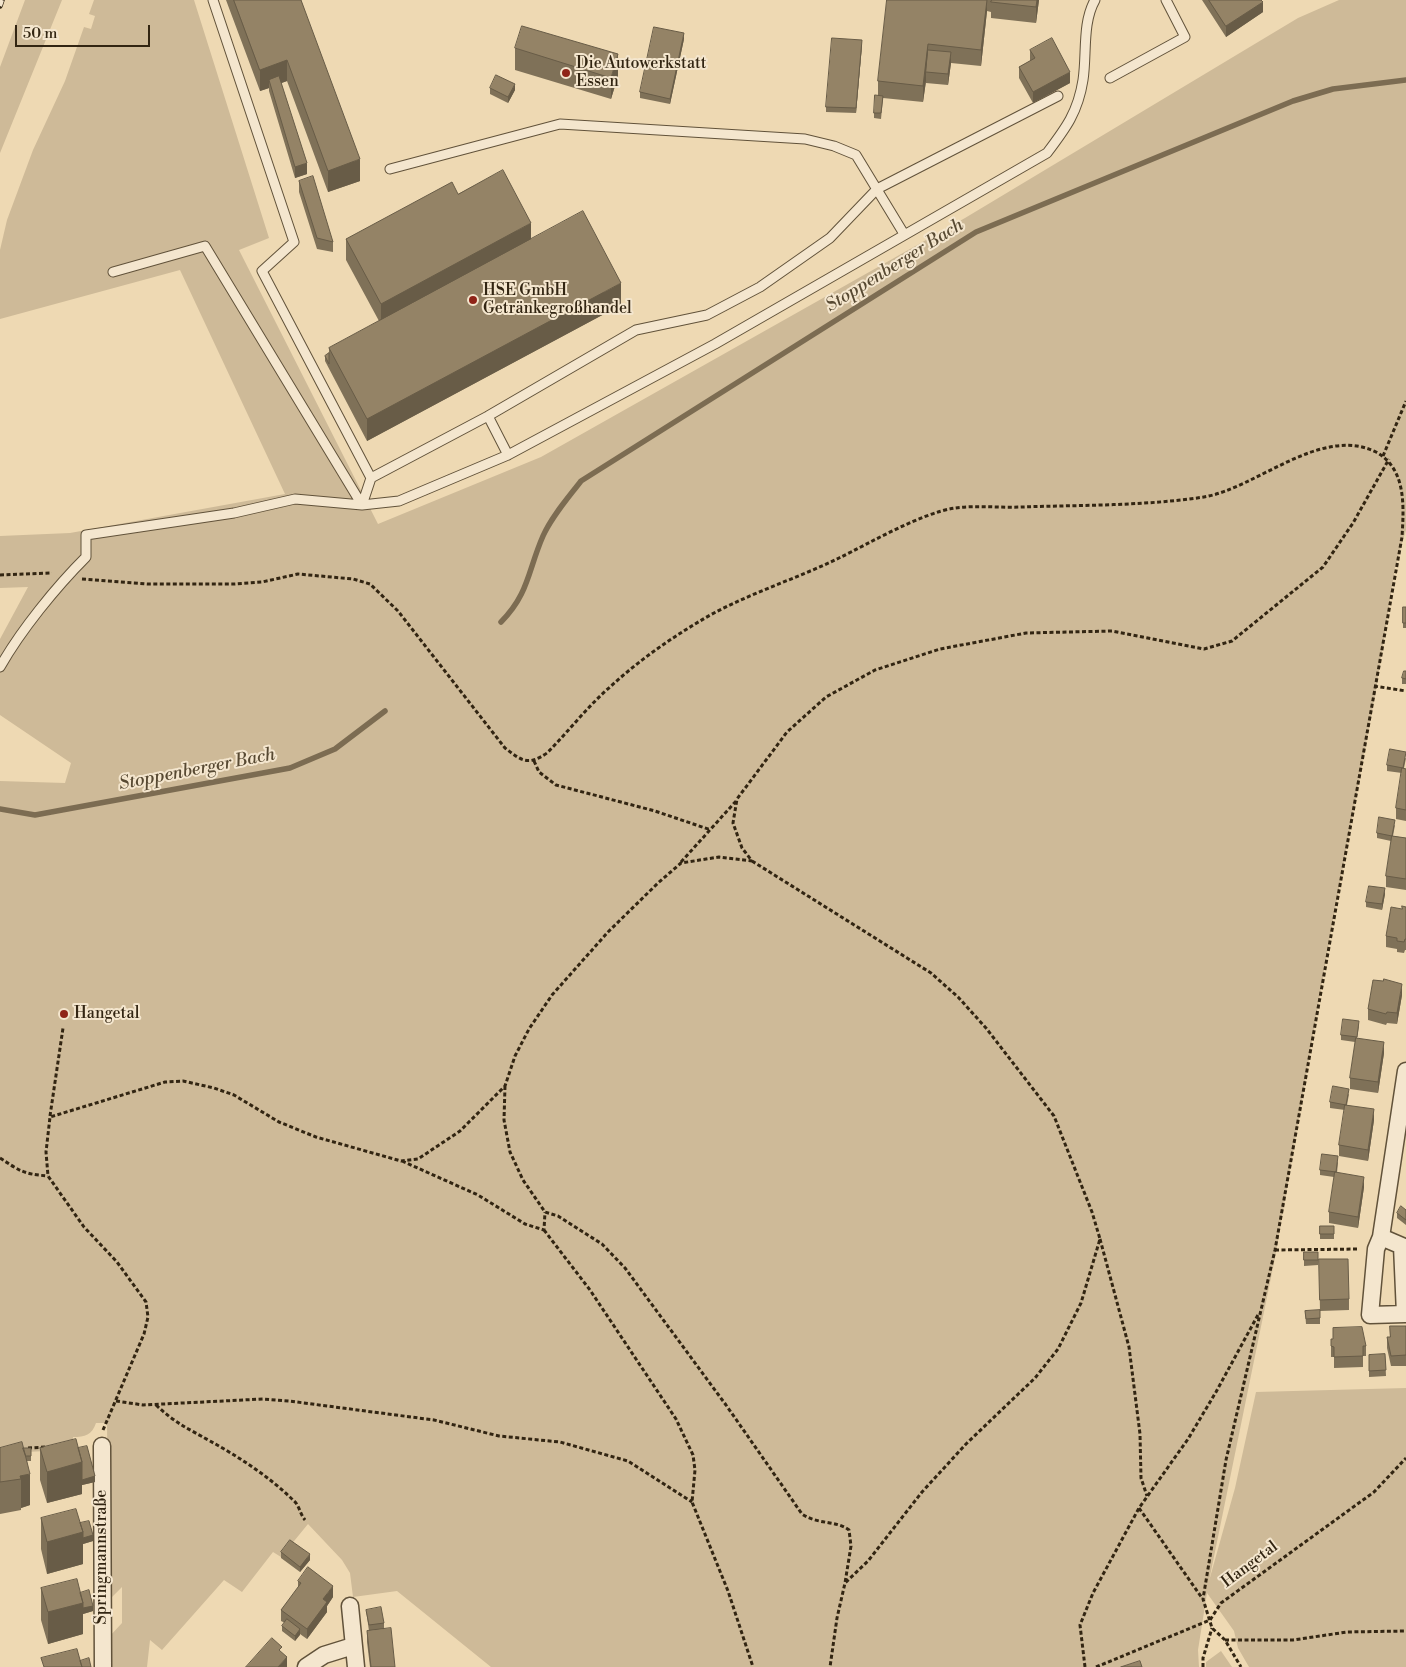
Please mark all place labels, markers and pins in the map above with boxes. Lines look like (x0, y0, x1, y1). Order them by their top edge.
place label: Die Autowerkstatt Essen (576, 54, 706, 92)
marker: Die Autowerkstatt Essen (560, 67, 572, 79)
place label: HSE GmbH Getränkegroßhandel (483, 281, 632, 319)
marker: HSE GmbH Getränkegroßhandel (467, 294, 479, 306)
place label: Hangetal (74, 1004, 139, 1024)
marker: Hangetal (58, 1008, 70, 1020)

